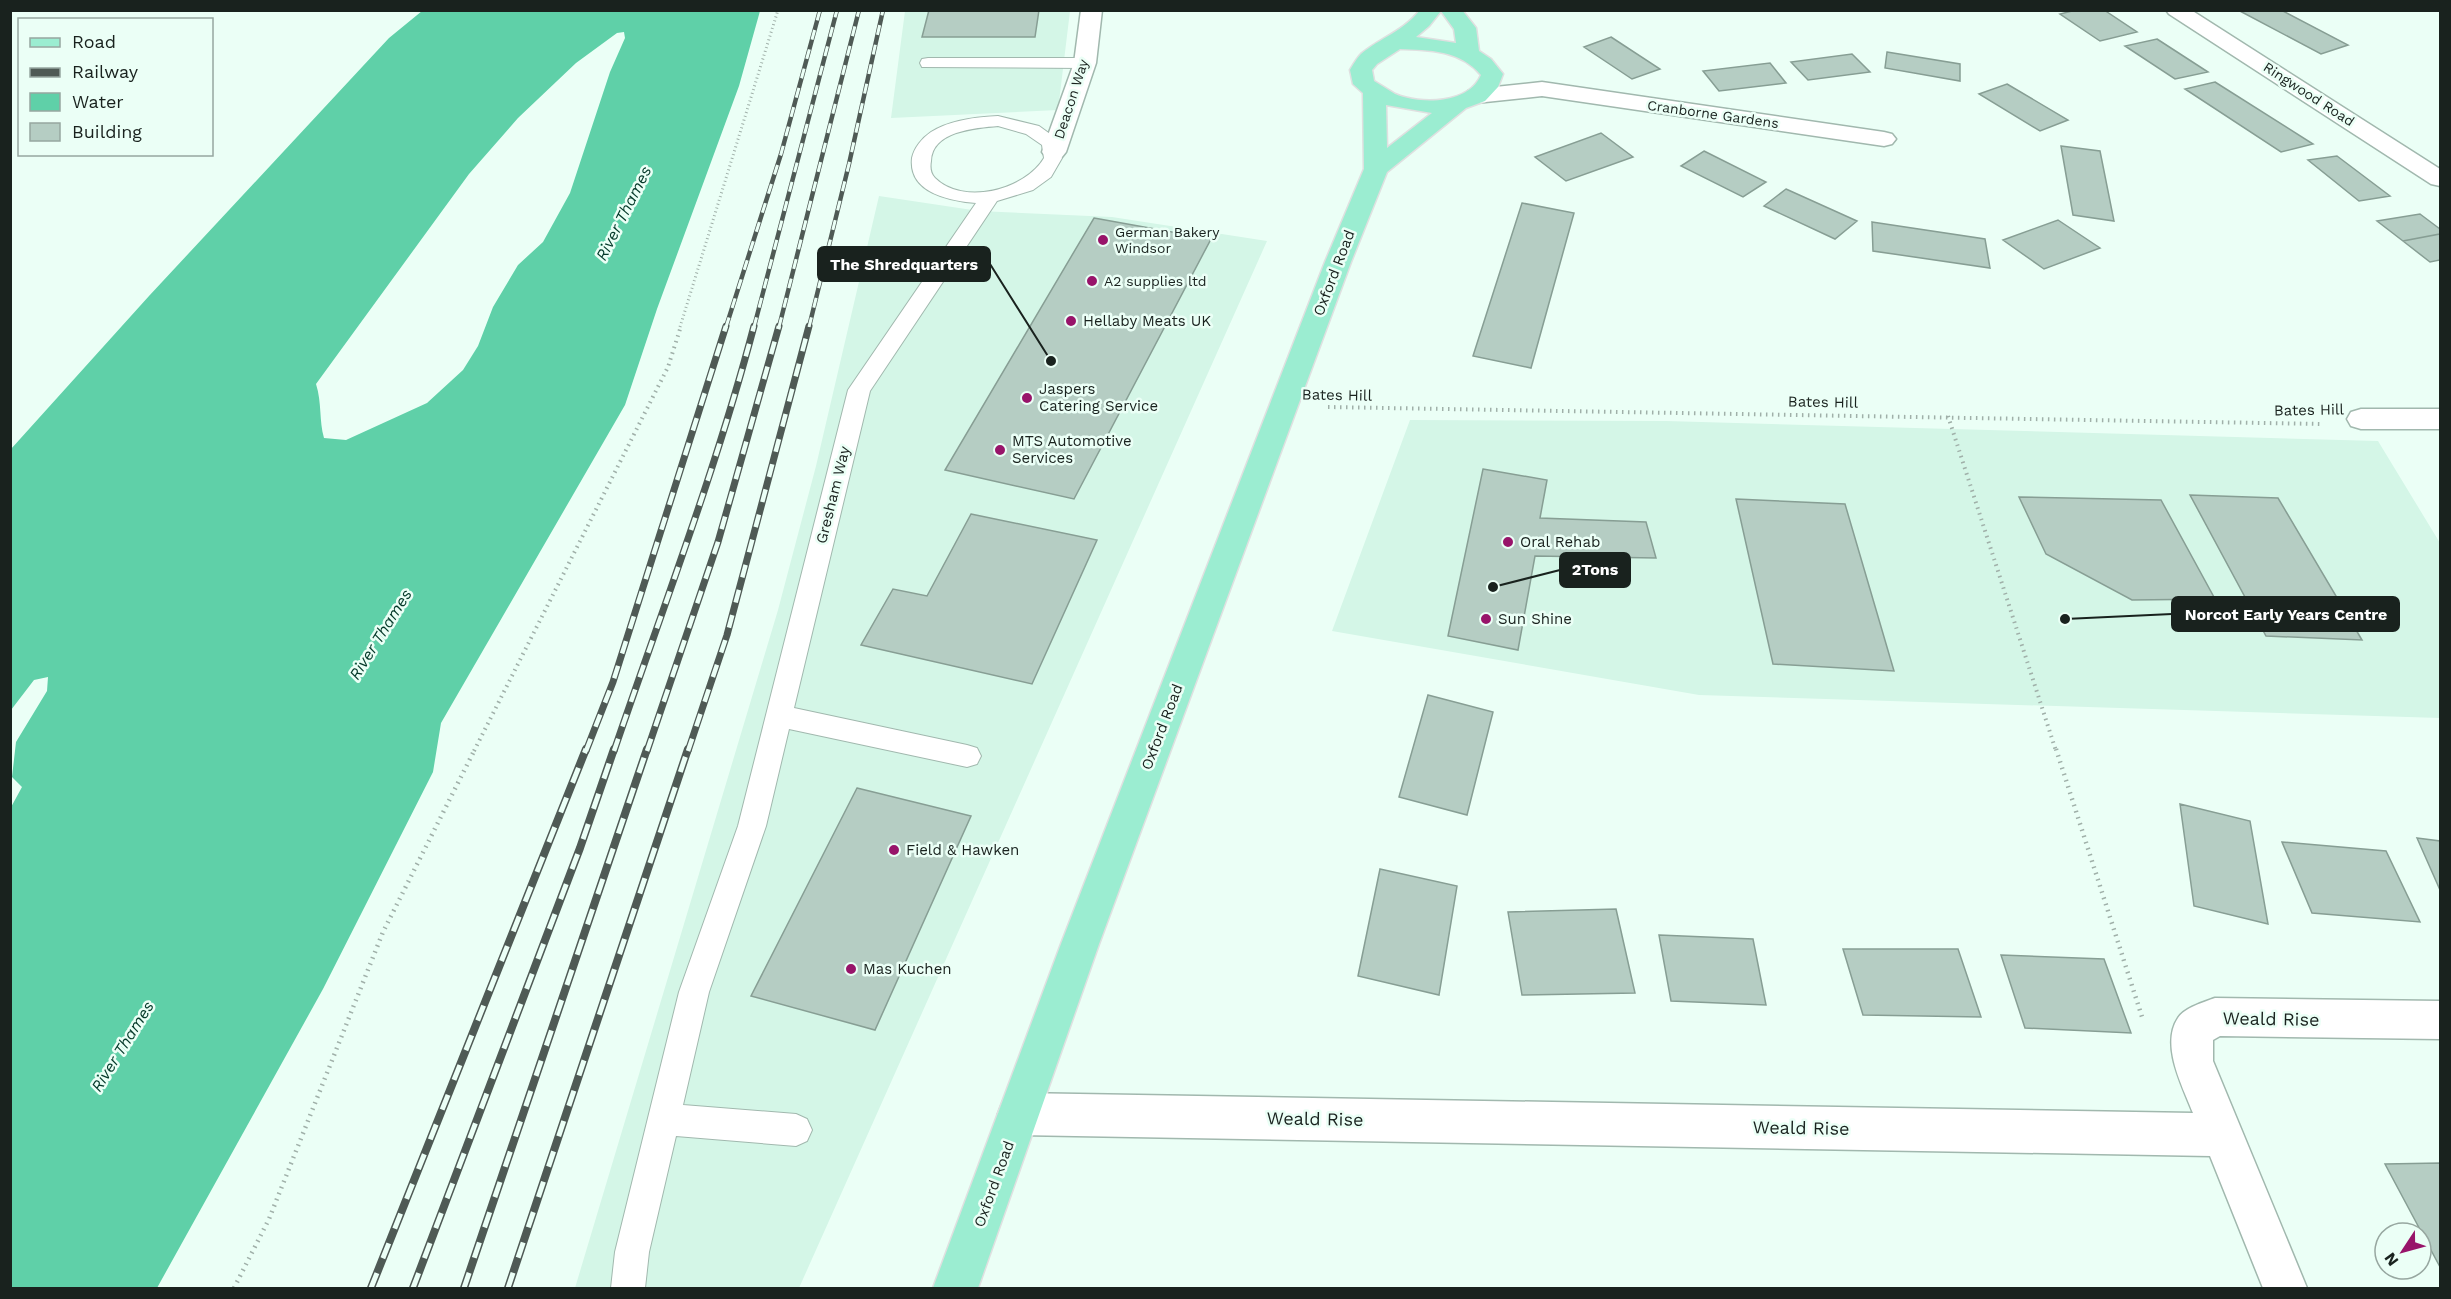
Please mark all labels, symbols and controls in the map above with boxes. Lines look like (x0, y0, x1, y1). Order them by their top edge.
legend (18, 18, 213, 156)
text: Road (72, 31, 116, 52)
street label: Deacon Way (1051, 56, 1092, 141)
street label: Ringwood Road (2261, 59, 2357, 129)
text: Railway (72, 61, 139, 82)
text: Water (72, 91, 124, 112)
street label: Cranborne Gardens (1646, 97, 1780, 131)
text: Building (72, 121, 142, 142)
water label: River Thames (592, 163, 655, 263)
place label: German Bakery Windsor (1115, 224, 1220, 256)
street label: Oxford Road (1309, 227, 1359, 319)
marker: German Bakery Windsor (1096, 233, 1110, 247)
callout: The Shredquarters (818, 247, 990, 281)
text: The Shredquarters (830, 255, 978, 274)
place label: A2 supplies ltd (1104, 273, 1207, 289)
marker: A2 supplies ltd (1085, 274, 1099, 288)
place label: Hellaby Meats UK (1083, 312, 1211, 330)
marker: Hellaby Meats UK (1064, 314, 1078, 328)
place label: Jaspers Catering Service (1039, 380, 1158, 415)
street label: Bates Hill (1302, 385, 1373, 405)
marker: Jaspers Catering Service (1020, 391, 1034, 405)
street label: Bates Hill (1788, 392, 1859, 412)
street label: Bates Hill (2274, 400, 2345, 420)
place label: MTS Automotive Services (1012, 432, 1132, 467)
marker: MTS Automotive Services (993, 443, 1007, 457)
street label: Gresham Way (812, 444, 854, 546)
place label: Oral Rehab (1520, 533, 1600, 551)
marker: Oral Rehab (1501, 535, 1515, 549)
callout: 2Tons (1560, 553, 1630, 587)
text: 2Tons (1572, 560, 1619, 579)
water label: River Thames (345, 586, 416, 683)
callout: Norcot Early Years Centre (2172, 597, 2399, 631)
text: Norcot Early Years Centre (2185, 605, 2387, 624)
place label: Sun Shine (1498, 610, 1572, 628)
marker: Sun Shine (1479, 612, 1493, 626)
street label: Oxford Road (1137, 681, 1187, 773)
place label: Field & Hawken (906, 841, 1019, 859)
marker: Field & Hawken (887, 843, 901, 857)
place label: Mas Kuchen (863, 960, 952, 978)
marker: Mas Kuchen (844, 962, 858, 976)
water label: River Thames (87, 998, 158, 1095)
street label: Weald Rise (2222, 1007, 2320, 1030)
street label: Weald Rise (1266, 1107, 1364, 1130)
street label: Weald Rise (1752, 1116, 1850, 1139)
street label: Oxford Road (970, 1138, 1018, 1230)
north arrow (2373, 1221, 2433, 1281)
text: N (2380, 1249, 2402, 1270)

